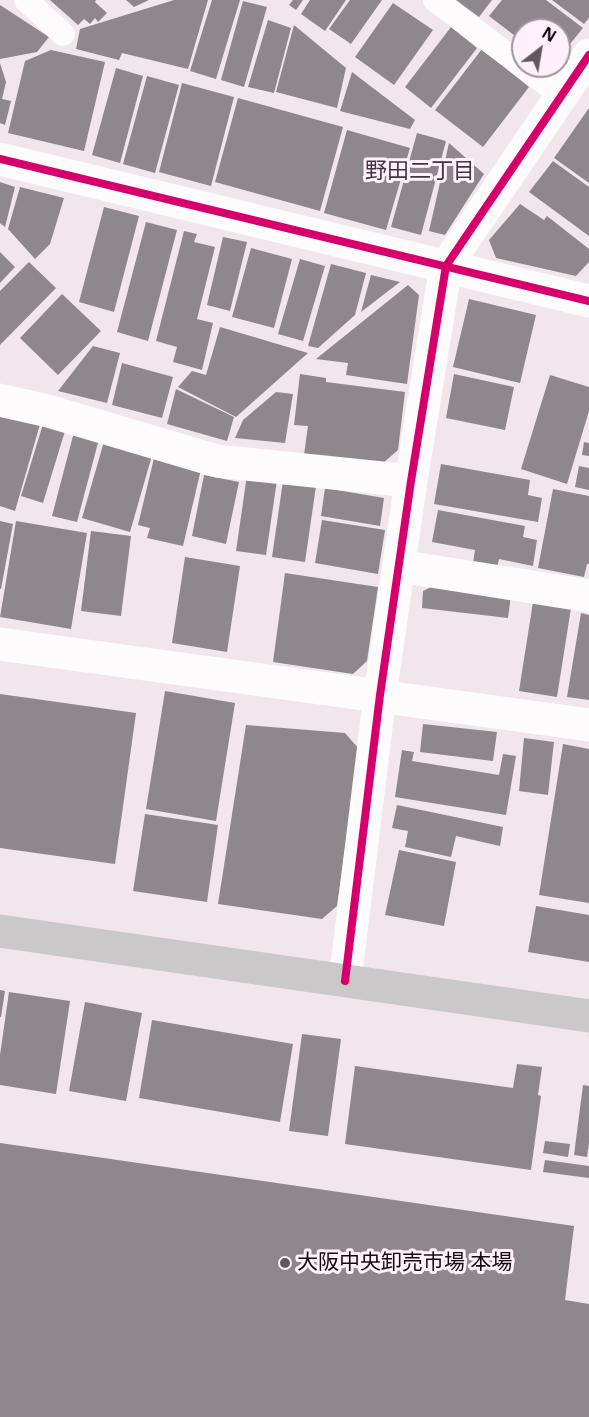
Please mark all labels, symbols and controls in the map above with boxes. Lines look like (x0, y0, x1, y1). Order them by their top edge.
north arrow (511, 18, 571, 78)
text: N (538, 22, 560, 47)
district label: 野田二丁目 (365, 159, 475, 185)
place label: 大阪中央卸売市場 本場 (297, 1250, 512, 1276)
marker: 大阪中央卸売市場 本場 (278, 1256, 292, 1270)

